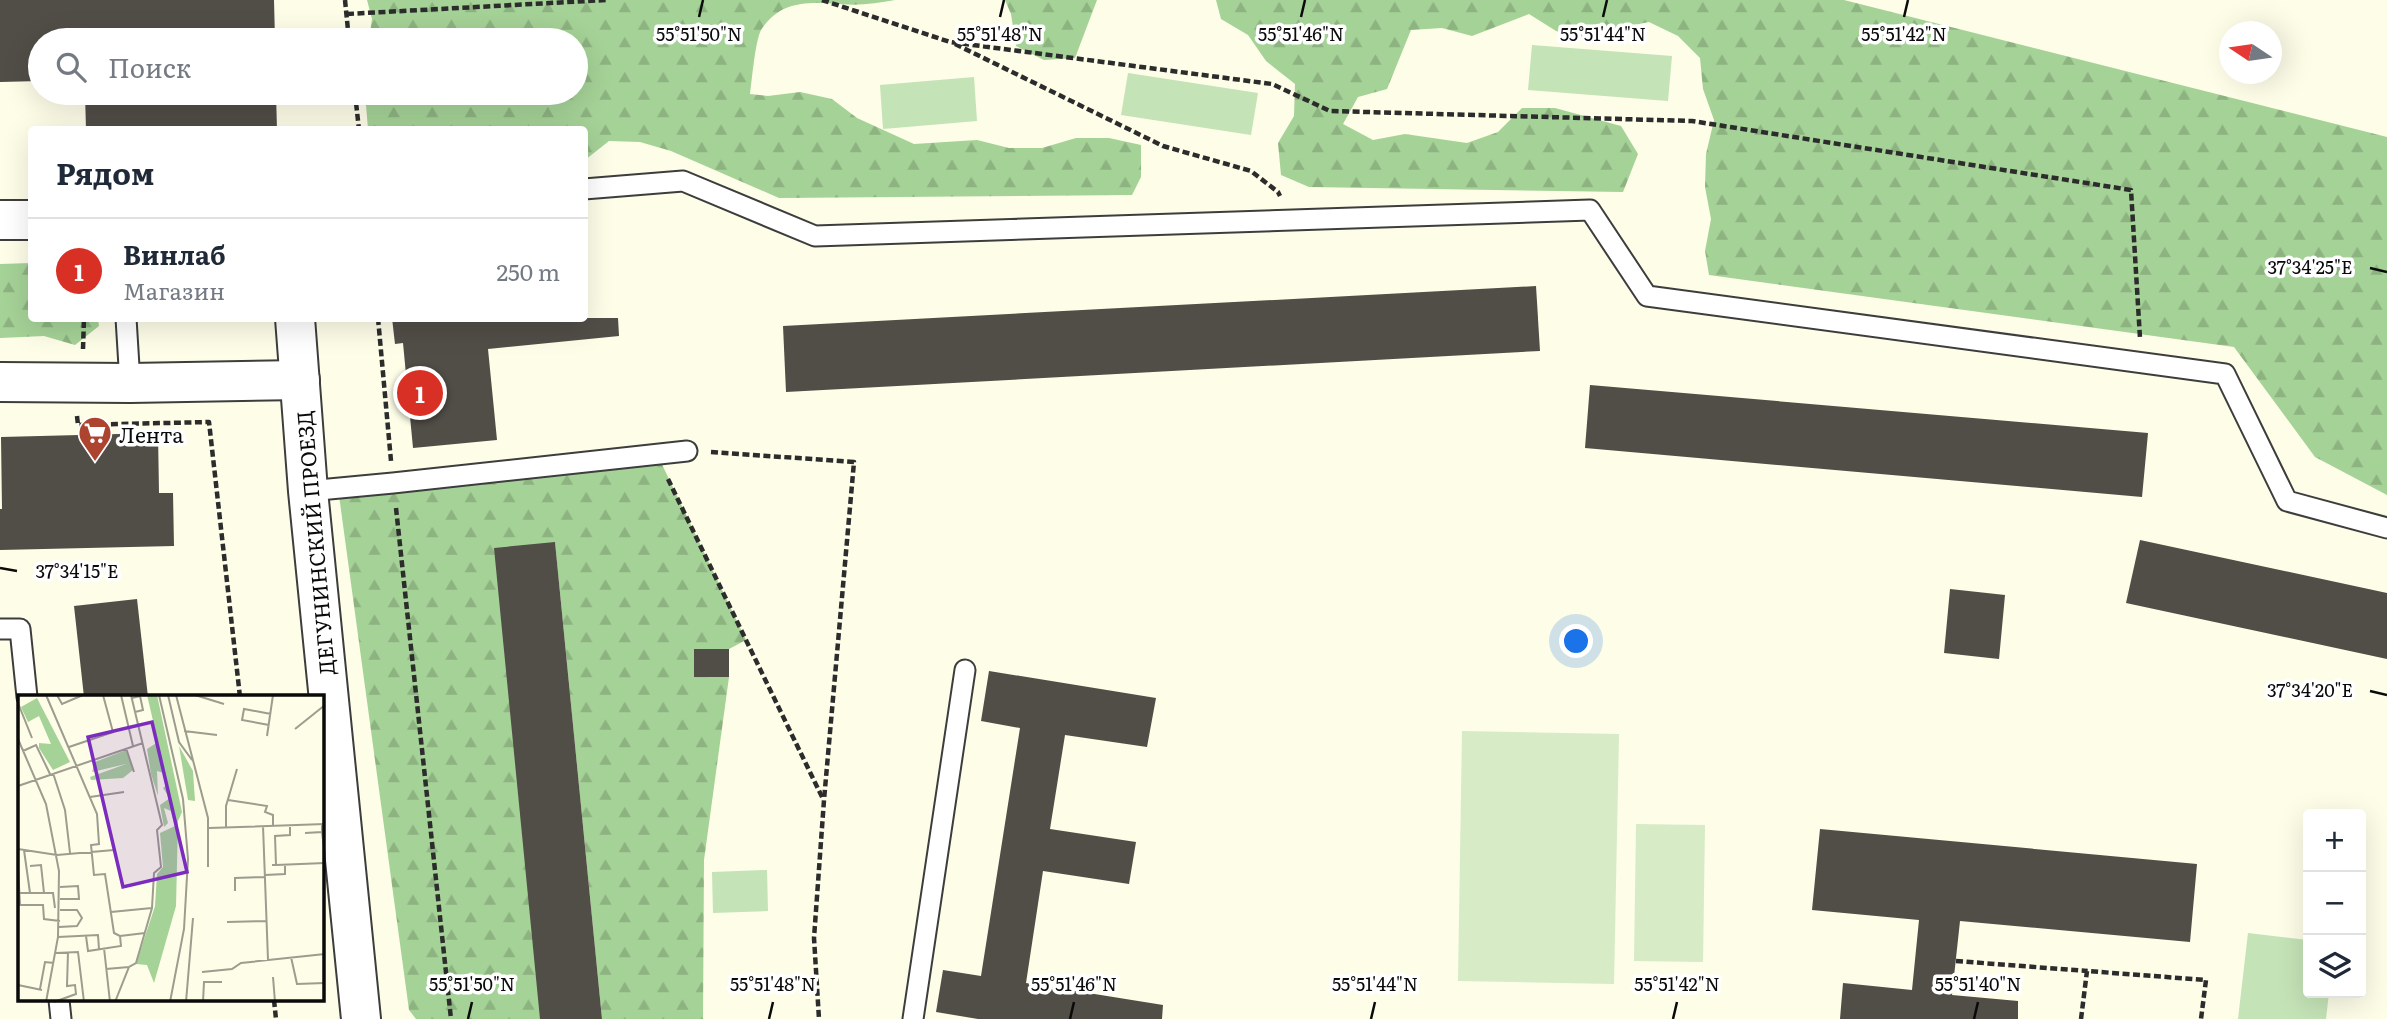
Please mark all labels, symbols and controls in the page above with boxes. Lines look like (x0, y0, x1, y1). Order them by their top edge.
text: 55°51'50"N (656, 20, 742, 47)
text: 55°51'48"N (957, 20, 1043, 47)
text: 55°51'46"N (1258, 20, 1344, 47)
text: 55°51'44"N (1560, 20, 1646, 47)
text: 55°51'42"N (1861, 20, 1947, 47)
north arrow (2219, 21, 2282, 84)
search box (28, 28, 588, 105)
text: Поиск (108, 47, 191, 86)
icon: search (52, 48, 90, 86)
text: Рядом (56, 150, 154, 194)
text: Винлаб (123, 234, 226, 273)
text: 37°34'25"E (2268, 253, 2352, 280)
text: 1 (74, 254, 84, 288)
text: 250 m (496, 254, 560, 288)
text: Магазин (123, 273, 225, 307)
pin: 1 (397, 367, 443, 419)
street label: ДЕГУНИНСКИЙ ПРОЕЗД (287, 410, 341, 676)
supermarket icon: Лента (76, 414, 114, 463)
place label: Лента (119, 418, 184, 449)
text: 37°34'15"E (36, 557, 118, 584)
your location (1559, 624, 1593, 658)
text: 37°34'20"E (2267, 676, 2353, 703)
inset map (18, 695, 324, 1002)
map controls (2303, 809, 2366, 998)
button: + (2303, 809, 2366, 872)
button: − (2303, 872, 2366, 935)
button: layers (2303, 935, 2366, 998)
text: 55°51'50"N (429, 970, 515, 997)
text: 55°51'48"N (730, 970, 816, 997)
text: 55°51'46"N (1031, 970, 1117, 997)
text: 55°51'44"N (1332, 970, 1418, 997)
text: 55°51'42"N (1634, 970, 1720, 997)
text: 55°51'40"N (1935, 970, 2021, 997)

